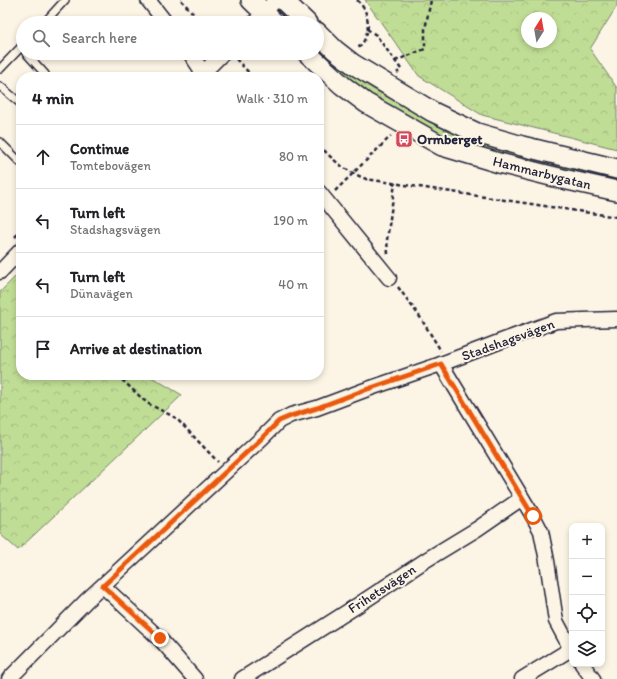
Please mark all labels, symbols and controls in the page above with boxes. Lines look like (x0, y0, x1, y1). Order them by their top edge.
north arrow (521, 12, 557, 48)
search box (16, 16, 324, 60)
icon: search (30, 27, 52, 49)
text: Search here (62, 29, 137, 47)
text: 4 min (32, 88, 74, 108)
text: Walk · 310 m (236, 91, 308, 106)
bus stop icon: Ormberget (394, 129, 414, 149)
place label: Ormberget (417, 131, 483, 148)
text: Continue (70, 140, 129, 158)
icon: ahead (32, 146, 54, 168)
text: 80 m (279, 149, 308, 164)
street label: Hammarbygatan (491, 153, 593, 194)
text: Tomtebovägen (70, 158, 151, 173)
text: Turn left (70, 204, 125, 222)
icon: left (32, 210, 54, 232)
text: 190 m (273, 213, 308, 228)
text: Stadshagsvägen (70, 222, 161, 237)
text: Turn left (70, 268, 125, 286)
icon: left (32, 274, 54, 296)
text: 40 m (278, 277, 308, 292)
text: Dünavägen (70, 286, 133, 301)
street label: Stadshagsvägen (459, 315, 557, 365)
icon: arrive (32, 338, 54, 360)
text: Arrive at destination (70, 340, 202, 358)
route start (524, 507, 542, 525)
map controls (569, 523, 605, 667)
button: + (569, 523, 605, 559)
button: − (569, 559, 605, 595)
street label: Frihetsvägen (345, 561, 419, 617)
button: locate (569, 595, 605, 631)
route end (151, 629, 169, 647)
button: layers (569, 631, 605, 667)

